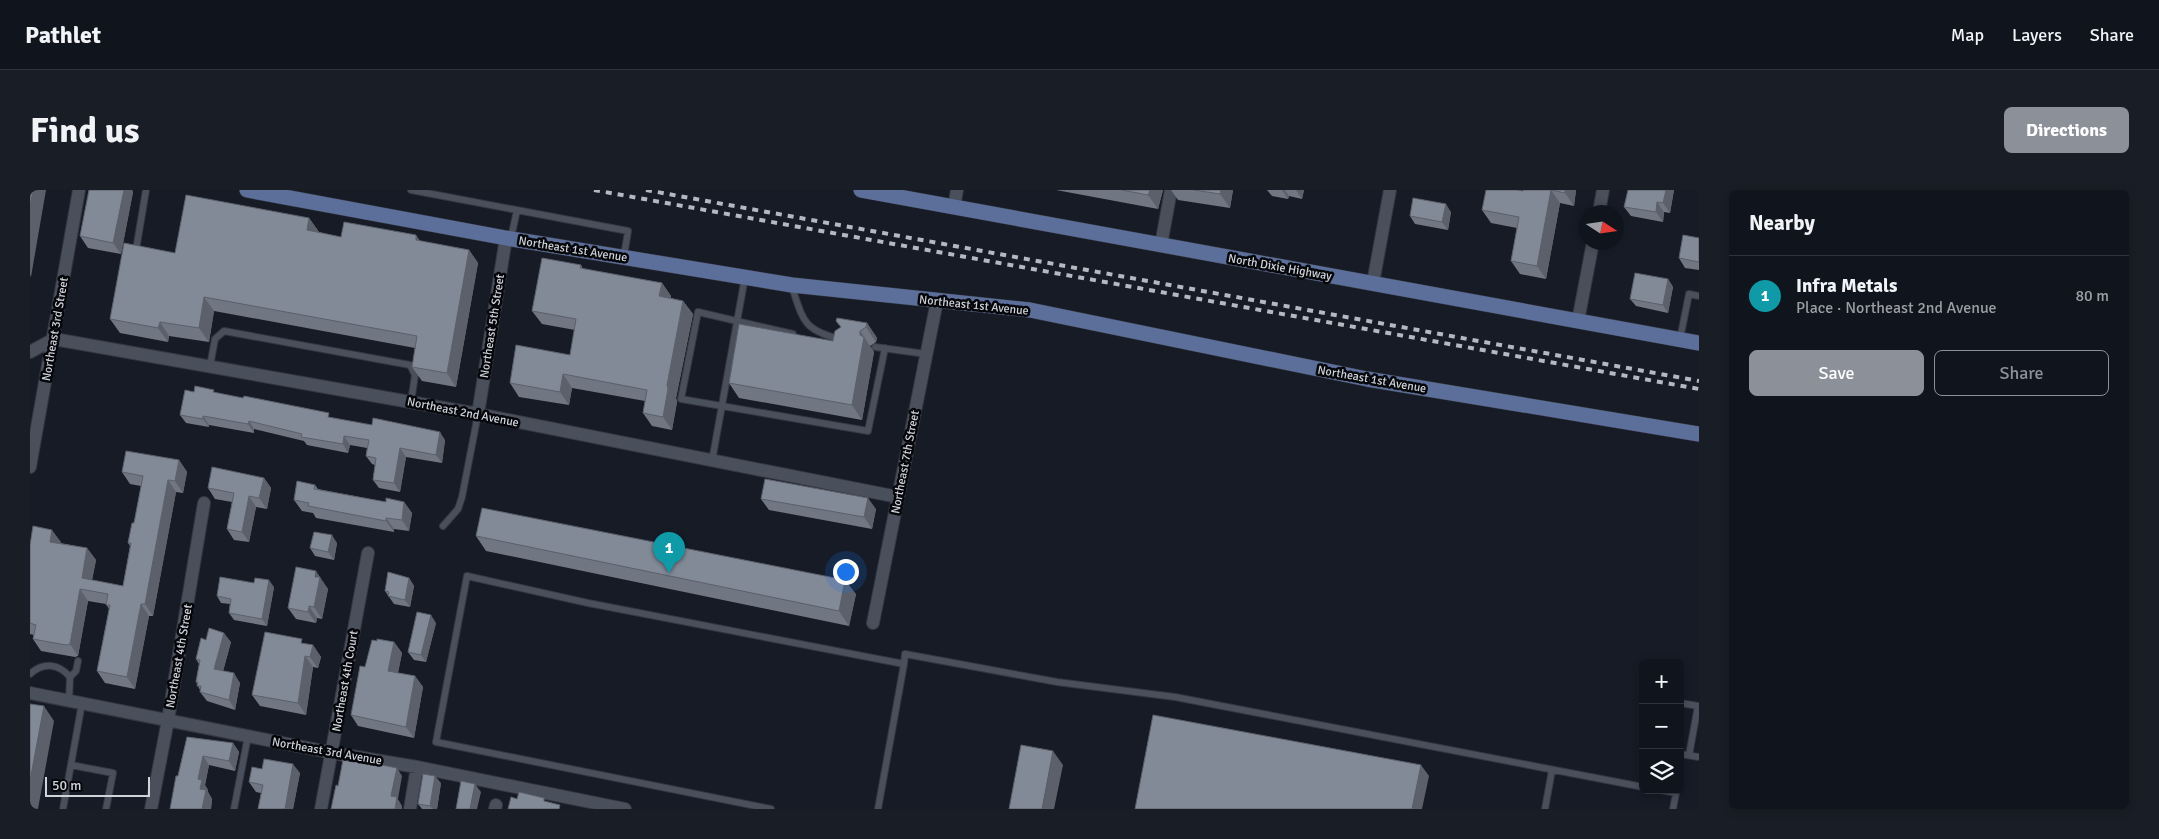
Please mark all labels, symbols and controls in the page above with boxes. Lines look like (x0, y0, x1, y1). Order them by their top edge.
text: Pathlet (25, 20, 101, 50)
text: Map (1951, 24, 1984, 46)
text: Layers (2012, 24, 2062, 46)
text: Share (2090, 24, 2134, 46)
button: Directions (2004, 107, 2129, 153)
text: Find us (30, 109, 140, 152)
north arrow (1579, 205, 1624, 250)
text: Nearby (1749, 210, 1815, 236)
street label: Northeast 1st Avenue (517, 233, 628, 266)
street label: North Dixie Highway (1227, 251, 1333, 284)
street label: Northeast 5th Street (477, 273, 508, 379)
text: Infra Metals (1796, 274, 1897, 298)
street label: Northeast 3rd Street (39, 276, 72, 382)
text: 1 (1761, 286, 1769, 306)
text: 80 m (2075, 286, 2109, 306)
street label: Northeast 1st Avenue (918, 292, 1029, 319)
text: Place · Northeast 2nd Avenue (1796, 298, 1997, 318)
button: Save (1749, 350, 1924, 396)
button: Share (1934, 350, 2109, 396)
street label: Northeast 1st Avenue (1316, 363, 1427, 396)
street label: Northeast 2nd Avenue (406, 394, 520, 431)
street label: Northeast 7th Street (888, 409, 923, 515)
pin: 1 (653, 532, 685, 573)
your location (833, 559, 859, 585)
street label: Northeast 4th Street (163, 603, 196, 709)
street label: Northeast 4th Court (329, 629, 362, 733)
map controls (1639, 659, 1684, 794)
button: + (1639, 659, 1684, 704)
button: − (1639, 704, 1684, 749)
street label: Northeast 3rd Avenue (271, 734, 383, 769)
button: layers (1639, 749, 1684, 794)
scale bar (45, 774, 150, 797)
text: 50 m (52, 777, 81, 794)

